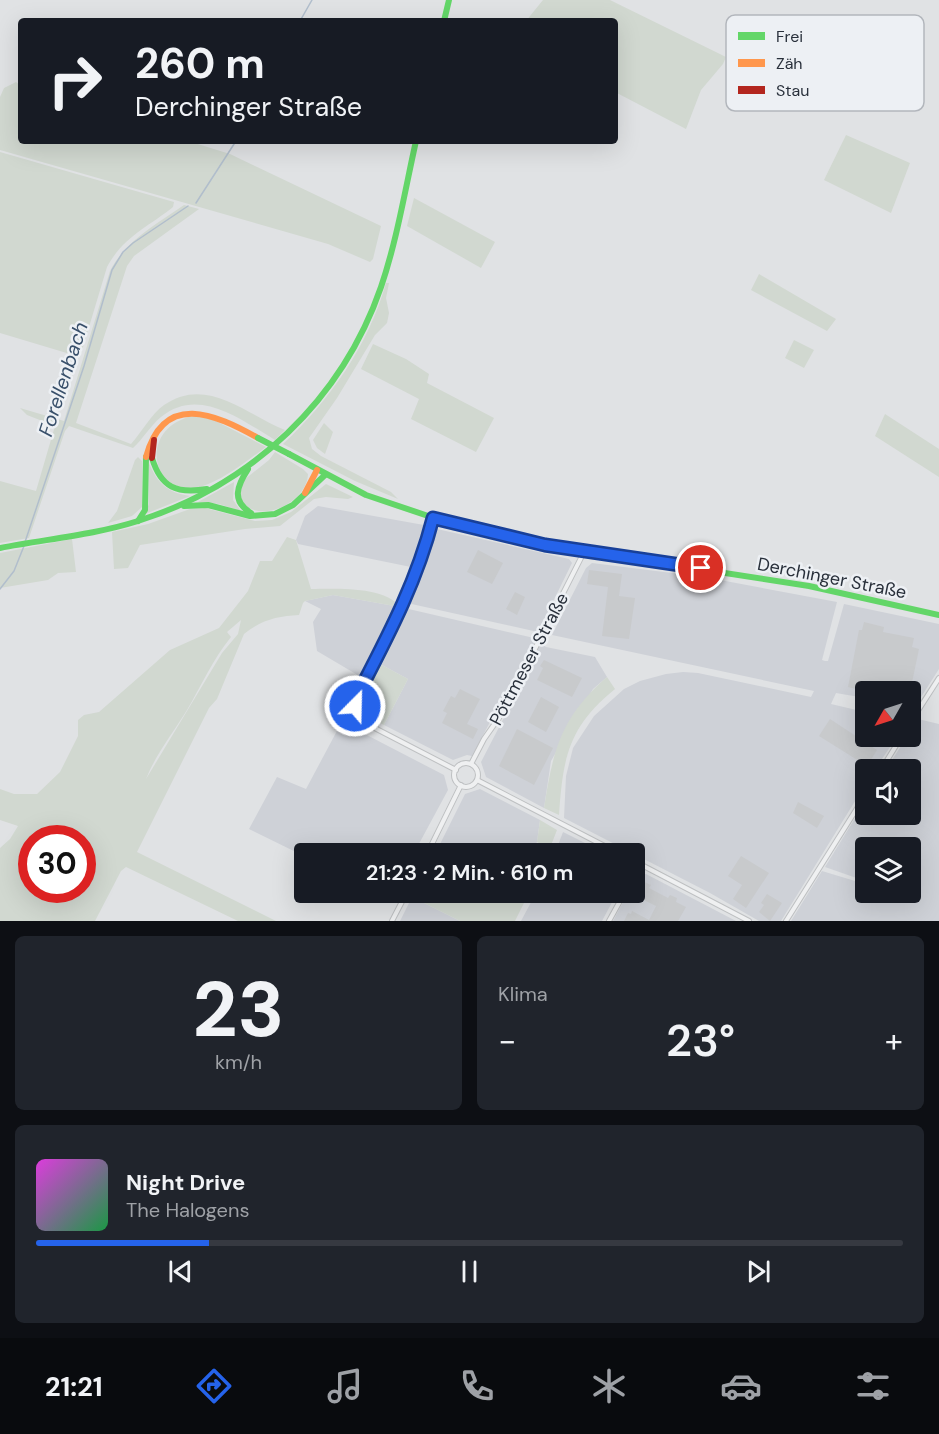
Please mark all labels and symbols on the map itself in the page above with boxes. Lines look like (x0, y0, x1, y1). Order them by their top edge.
legend (726, 15, 924, 111)
text: Frei (776, 26, 803, 47)
text: Zäh (776, 53, 803, 74)
text: Stau (776, 80, 809, 101)
water label: Forellenbach (32, 319, 94, 439)
pin (675, 542, 726, 593)
street label: Derchinger Straße (755, 552, 909, 604)
street label: Pöttmeser Straße (484, 588, 574, 730)
position arrow (323, 674, 387, 738)
north arrow (855, 681, 921, 747)
speed limit sign: 30 (18, 825, 96, 903)

